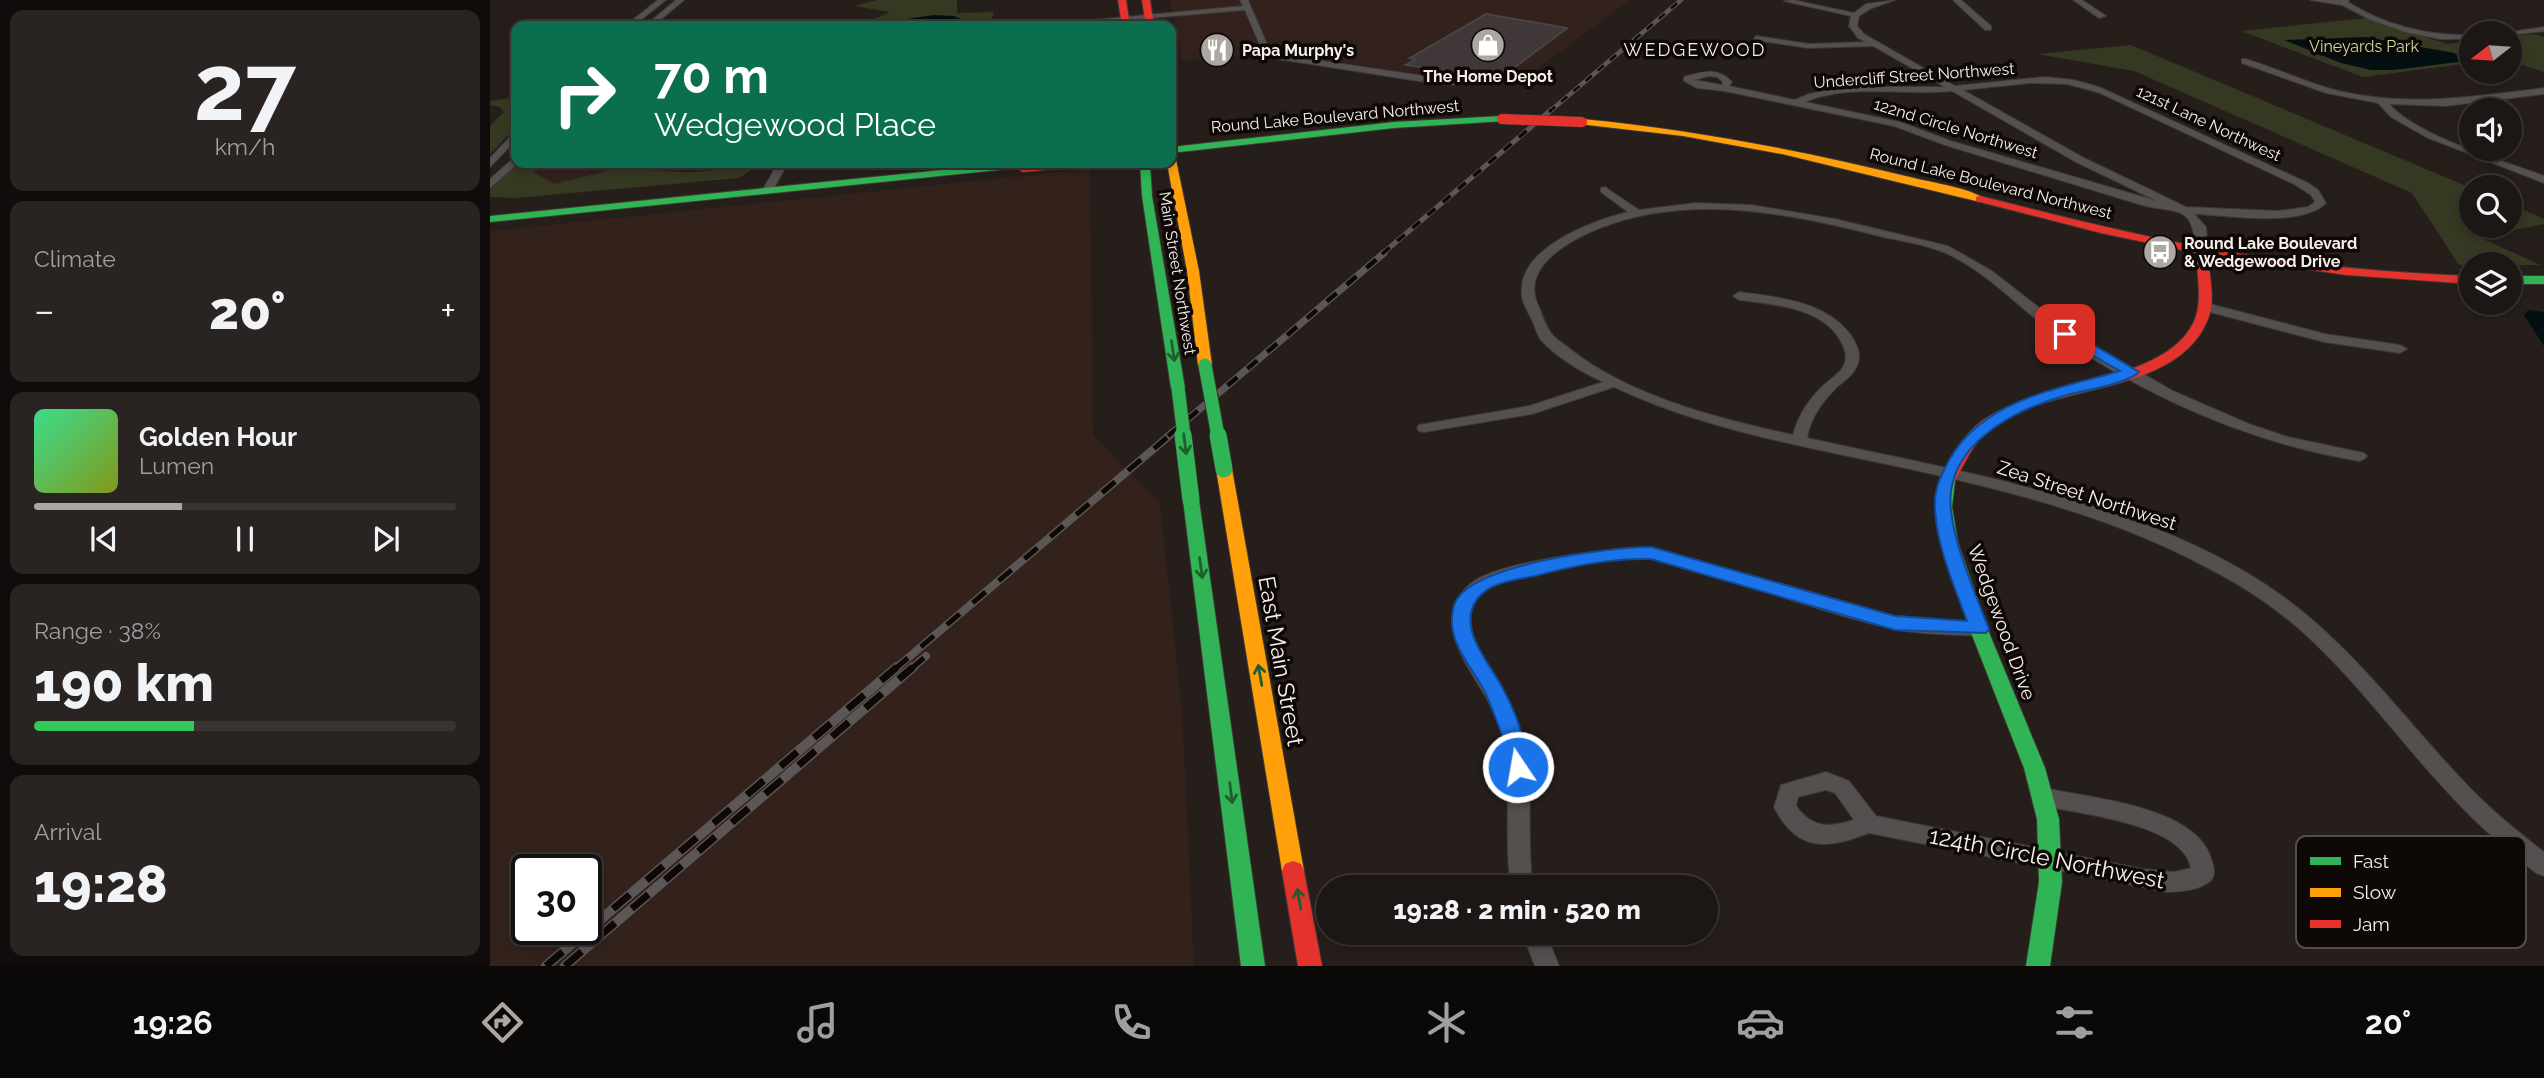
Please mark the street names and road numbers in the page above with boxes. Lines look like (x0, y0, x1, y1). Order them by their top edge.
street label: Undercliff Street Northwest (1813, 59, 2016, 92)
street label: 121st Lane Northwest (2134, 82, 2285, 166)
street label: 122nd Circle Northwest (1872, 94, 2041, 163)
street label: Round Lake Boulevard Northwest (1210, 96, 1460, 137)
street label: Round Lake Boulevard Northwest (1868, 144, 2115, 223)
street label: Main Street Northwest (1155, 190, 1200, 357)
street label: Zea Street Northwest (1995, 456, 2180, 535)
street label: Wedgewood Drive (1964, 541, 2040, 703)
street label: East Main Street (1253, 574, 1310, 748)
street label: 124th Circle Northwest (1927, 821, 2167, 894)

